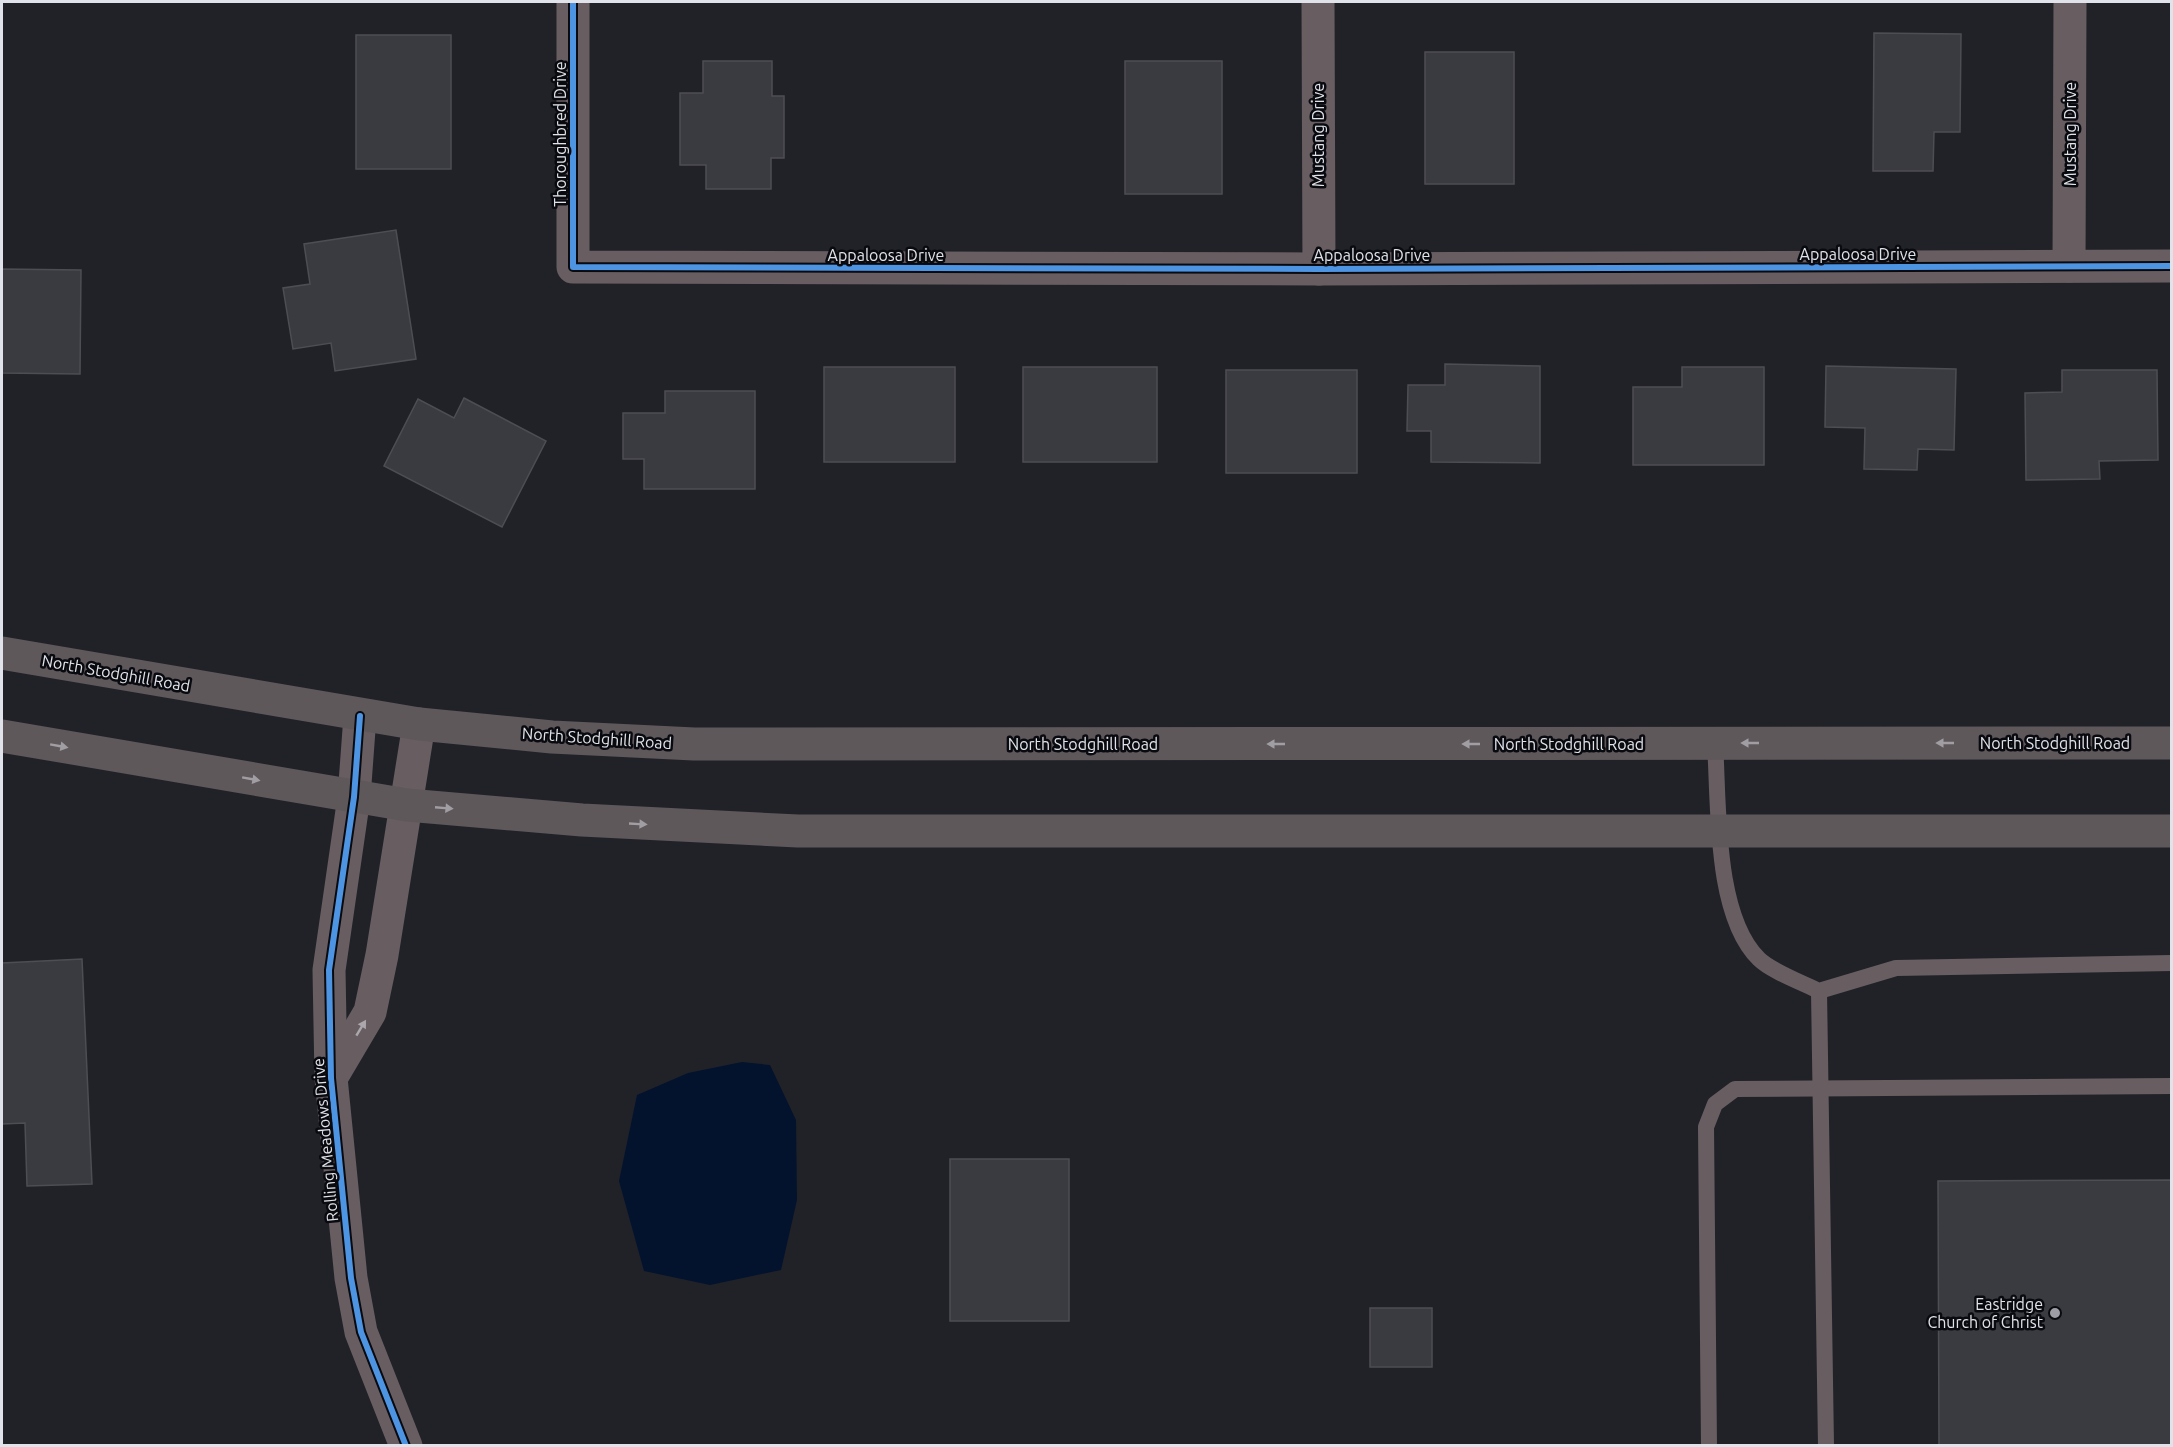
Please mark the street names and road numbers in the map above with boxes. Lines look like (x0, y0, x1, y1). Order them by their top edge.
street label: Thoroughbred Drive (551, 61, 569, 207)
street label: Mustang Drive (2061, 82, 2079, 186)
street label: Mustang Drive (1309, 83, 1327, 187)
street label: Appaloosa Drive (1800, 245, 1916, 263)
street label: Appaloosa Drive (828, 246, 944, 264)
street label: Appaloosa Drive (1314, 246, 1430, 264)
street label: North Stodghill Road (40, 651, 192, 695)
street label: North Stodghill Road (521, 724, 673, 752)
street label: North Stodghill Road (1980, 734, 2130, 752)
street label: North Stodghill Road (1008, 735, 1158, 753)
street label: North Stodghill Road (1494, 735, 1644, 753)
street label: Rolling Meadows Drive (309, 1057, 341, 1223)

